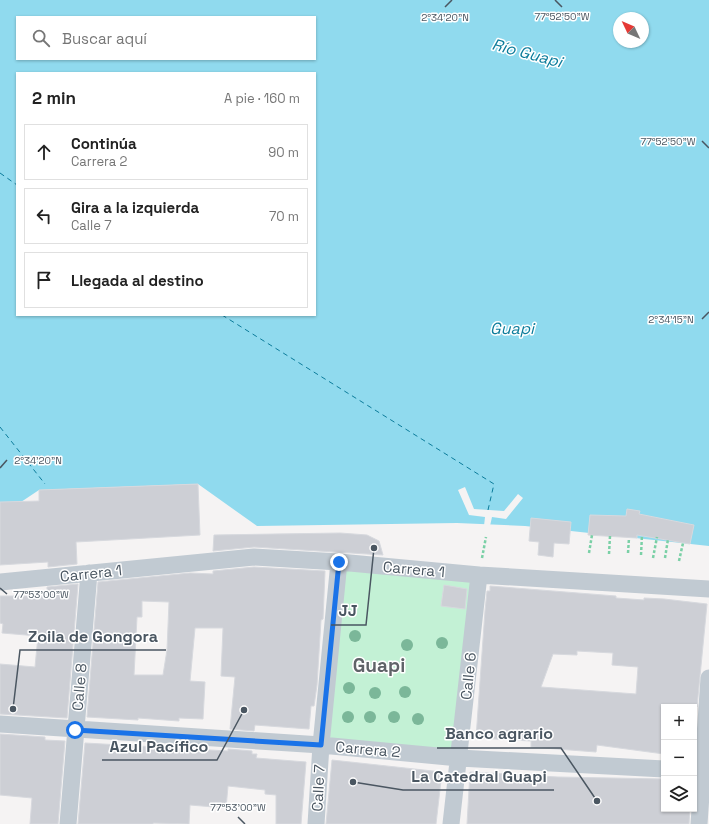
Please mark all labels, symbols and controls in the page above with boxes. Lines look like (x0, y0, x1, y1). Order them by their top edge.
text: 77°52'50"W (535, 10, 590, 23)
text: 2°34'20"N (421, 11, 469, 24)
north arrow (613, 12, 649, 48)
search box (16, 16, 316, 60)
icon: search (30, 27, 52, 49)
text: Buscar aquí (62, 29, 147, 48)
water label: Río Guapi (490, 34, 566, 73)
text: 2 min (32, 87, 76, 109)
text: A pie · 160 m (224, 90, 300, 107)
text: Continúa (71, 134, 137, 153)
text: 77°52'50"W (641, 135, 696, 148)
icon: ahead (33, 141, 55, 163)
text: 90 m (268, 144, 299, 161)
text: Carrera 2 (71, 153, 127, 170)
text: Gira a la izquierda (71, 198, 199, 217)
icon: left (33, 205, 55, 227)
text: 70 m (269, 208, 299, 225)
text: Calle 7 (71, 217, 112, 234)
icon: arrive (33, 269, 55, 291)
text: Llegada al destino (71, 271, 204, 290)
text: 2°34'15"N (648, 313, 694, 326)
water label: Guapi (490, 318, 536, 339)
text: 2°34'20"N (14, 454, 62, 467)
route end (330, 553, 348, 571)
street label: Carrera 1 (382, 557, 446, 581)
street label: Carrera 1 (59, 560, 123, 586)
text: 77°53'00"W (13, 588, 69, 601)
callout: JJ (331, 597, 366, 625)
text: JJ (339, 600, 358, 621)
callout: Zoila de Gongora (20, 622, 166, 650)
text: Zoila de Gongora (28, 626, 158, 647)
street label: Calle 6 (456, 651, 480, 701)
district label: Guapi (353, 653, 405, 678)
street label: Calle 8 (67, 662, 91, 712)
map controls (661, 704, 697, 812)
button: + (661, 704, 697, 740)
callout: Banco agrario (437, 720, 561, 748)
route start (66, 721, 84, 739)
text: Banco agrario (445, 723, 553, 744)
callout: Azul Pacífico (102, 732, 217, 760)
text: Azul Pacífico (110, 736, 209, 757)
street label: Carrera 2 (335, 737, 401, 761)
button: − (661, 740, 697, 776)
callout: La Catedral Guapi (403, 762, 554, 790)
street label: Calle 7 (307, 764, 329, 812)
text: La Catedral Guapi (411, 766, 547, 787)
button: layers (661, 776, 697, 812)
text: 77°53'00"W (210, 801, 266, 814)

